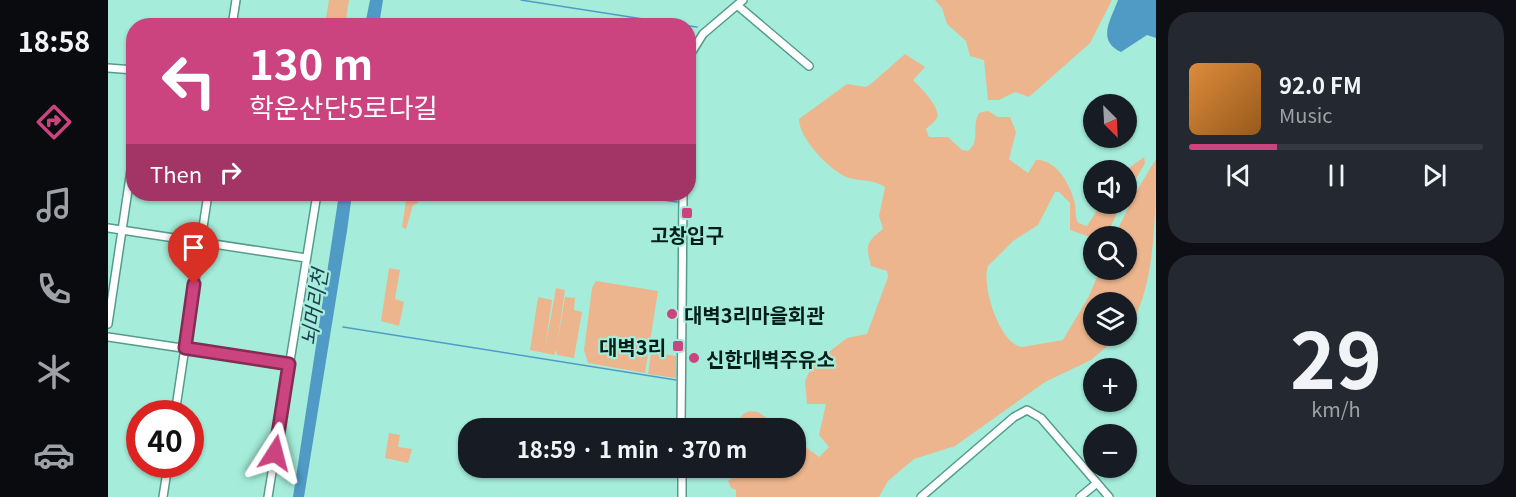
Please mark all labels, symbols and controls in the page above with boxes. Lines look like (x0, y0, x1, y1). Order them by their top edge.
text: 18:58 (18, 21, 90, 60)
text: 130 m (249, 31, 373, 92)
icon: left (150, 42, 228, 120)
text: 92.0 FM (1279, 68, 1362, 100)
text: 학운산단5로다길 (249, 87, 438, 126)
north arrow (1083, 94, 1137, 148)
map controls (1083, 94, 1137, 478)
text: Music (1279, 100, 1332, 129)
icon: directions (33, 101, 75, 143)
icon: right (214, 156, 247, 189)
text: Then (150, 157, 202, 189)
icon: previous (1222, 159, 1255, 192)
icon: pause (1320, 159, 1353, 192)
icon: next (1418, 159, 1451, 192)
button: sound (1083, 160, 1137, 214)
icon: music (33, 184, 75, 226)
marker: 고창입구 (680, 206, 694, 220)
place label: 고창입구 (650, 220, 724, 249)
pin (168, 222, 219, 284)
button: search (1083, 226, 1137, 280)
icon: arrive (177, 231, 210, 264)
water label: 뇌머리천 (292, 264, 334, 348)
icon: phone (33, 268, 75, 310)
button: layers (1083, 292, 1137, 346)
text: 29 (1290, 299, 1382, 411)
place label: 대벽3리마을회관 (684, 300, 825, 329)
marker: 대벽3리마을회관 (665, 307, 679, 321)
place label: 대벽3리 (599, 332, 666, 361)
marker: 대벽3리 (671, 339, 685, 353)
place label: 신한대벽주유소 (706, 344, 835, 373)
icon: climate (33, 351, 75, 393)
marker: 신한대벽주유소 (687, 351, 701, 365)
button: + (1083, 358, 1137, 412)
text: km/h (1311, 394, 1361, 423)
speed limit sign: 40 (126, 400, 204, 478)
position arrow (243, 421, 307, 485)
button: − (1083, 424, 1137, 478)
text: 18:59 · 1 min · 370 m (517, 432, 747, 464)
icon: car (33, 434, 75, 476)

